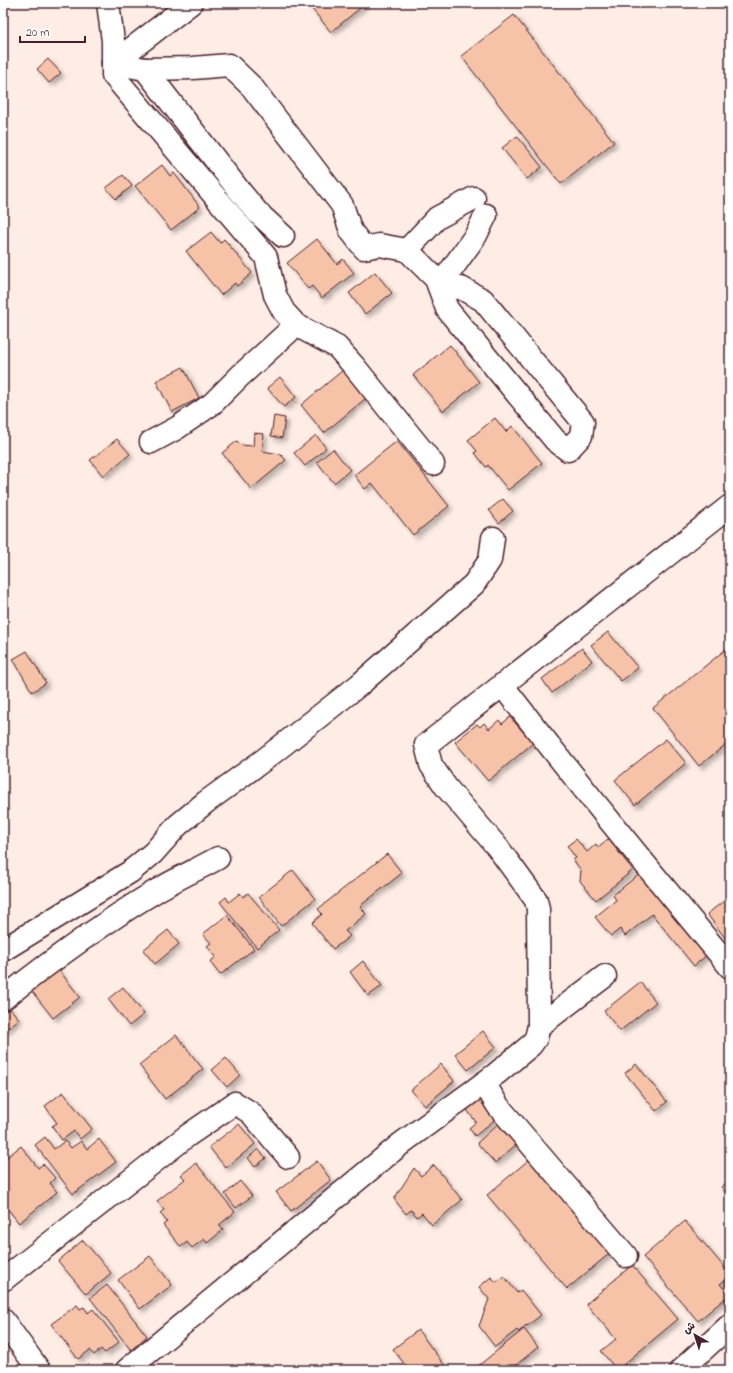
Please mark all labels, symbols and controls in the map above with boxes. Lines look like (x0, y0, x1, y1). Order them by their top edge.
scale bar (20, 18, 85, 44)
text: 20 m (26, 24, 49, 42)
north arrow (675, 1315, 715, 1355)
text: ش (680, 1318, 699, 1338)

